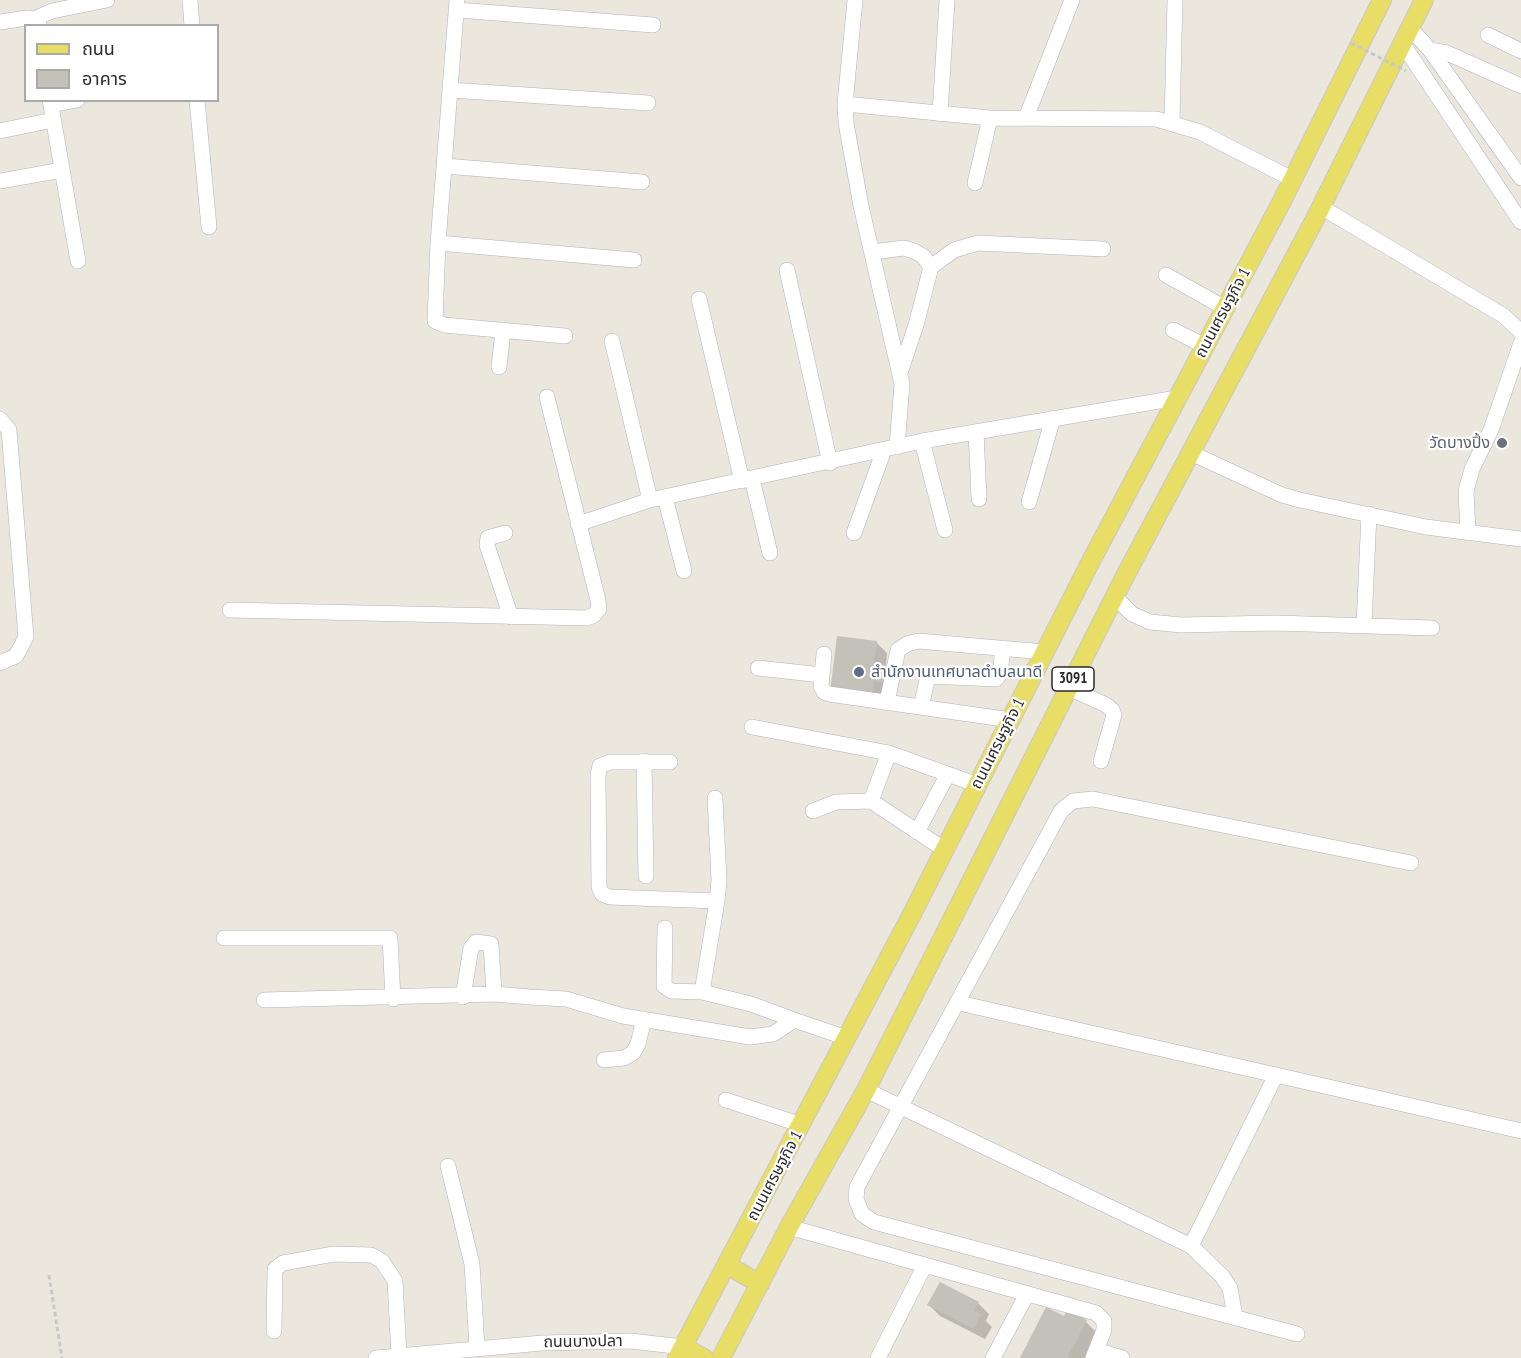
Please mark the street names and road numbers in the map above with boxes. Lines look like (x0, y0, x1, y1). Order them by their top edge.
street label: ถนนเศรษฐกิจ 1 (1191, 265, 1255, 361)
road number: 3091 (1052, 667, 1094, 691)
street label: ถนนเศรษฐกิจ 1 (967, 695, 1029, 793)
street label: ถนนเศรษฐกิจ 1 (743, 1128, 807, 1224)
street label: ถนนบางปลา (543, 1332, 623, 1352)

